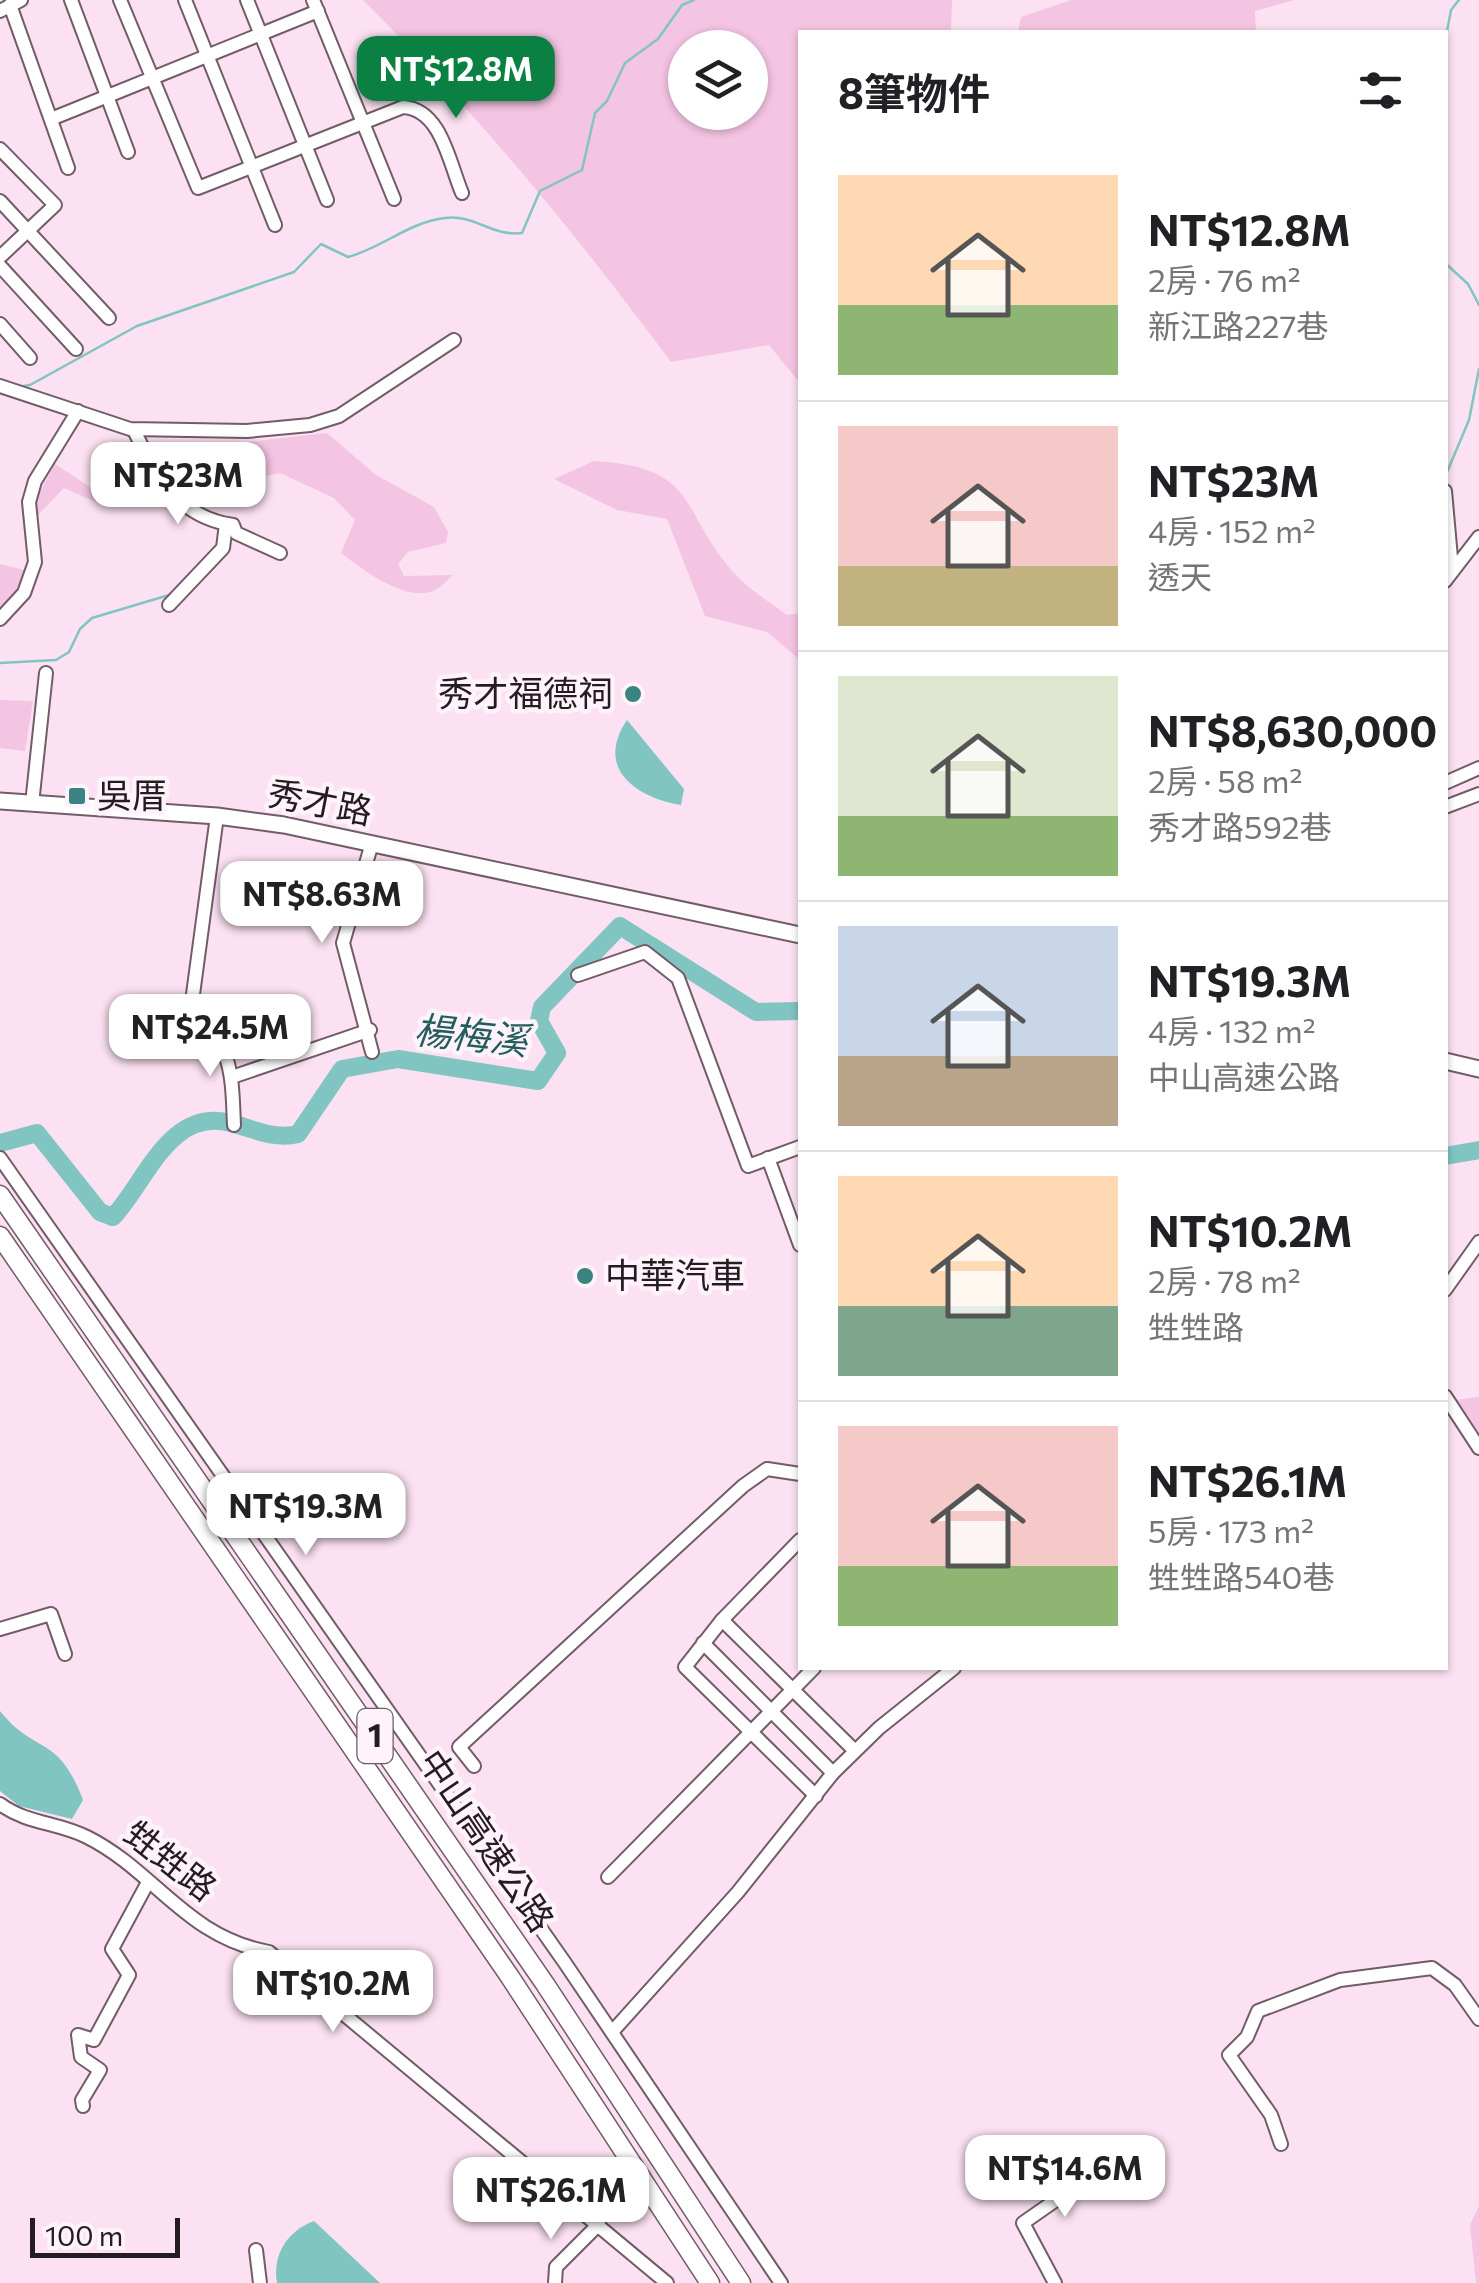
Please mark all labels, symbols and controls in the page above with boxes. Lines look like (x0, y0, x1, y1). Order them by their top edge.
map controls (668, 30, 768, 130)
button: layers (668, 30, 768, 130)
pin: NT$12.8M (353, 36, 559, 121)
text: NT$12.8M (379, 48, 533, 88)
icon: filters (1353, 63, 1408, 118)
text: 8筆物件 (838, 66, 990, 118)
text: NT$12.8M (1148, 203, 1351, 255)
icon: home (918, 215, 1038, 335)
text: 2房 · 76 m² (1148, 259, 1301, 299)
text: 新江路227巷 (1148, 305, 1328, 345)
pin: NT$23M (97, 442, 259, 527)
text: NT$23M (113, 454, 243, 494)
text: NT$23M (1148, 454, 1320, 506)
icon: home (918, 466, 1038, 586)
text: 4房 · 152 m² (1148, 510, 1316, 550)
text: 透天 (1148, 556, 1212, 596)
place label: 秀才福德祠 (438, 670, 613, 713)
marker: 秀才福德祠 (622, 683, 644, 705)
text: NT$8,630,000 (1148, 704, 1437, 756)
icon: home (918, 716, 1038, 836)
text: 2房 · 58 m² (1148, 760, 1302, 800)
street label: 秀才路 (265, 769, 376, 832)
place label: 吳厝 (97, 772, 167, 815)
marker: 吳厝 (66, 785, 88, 807)
text: 秀才路592巷 (1148, 806, 1331, 846)
pin: NT$8.63M (219, 861, 425, 946)
text: NT$8.63M (242, 873, 402, 913)
text: NT$19.3M (1148, 954, 1351, 1006)
icon: home (918, 966, 1038, 1086)
pin: NT$24.5M (107, 994, 313, 1079)
water label: 楊梅溪 (412, 1004, 535, 1063)
text: NT$24.5M (131, 1006, 289, 1046)
text: 4房 · 132 m² (1148, 1010, 1316, 1050)
text: 中山高速公路 (1148, 1056, 1340, 1096)
text: NT$10.2M (1148, 1204, 1353, 1256)
icon: home (918, 1216, 1038, 1336)
place label: 中華汽車 (605, 1252, 745, 1295)
text: 2房 · 78 m² (1148, 1260, 1301, 1300)
marker: 中華汽車 (574, 1265, 596, 1287)
text: 甡甡路 (1148, 1306, 1244, 1346)
text: NT$26.1M (1148, 1454, 1347, 1506)
icon: home (918, 1466, 1038, 1586)
pin: NT$19.3M (203, 1473, 409, 1558)
text: NT$19.3M (229, 1485, 383, 1525)
text: 5房 · 173 m² (1148, 1510, 1314, 1550)
text: 甡甡路540巷 (1148, 1556, 1334, 1596)
road number: 1 (358, 1709, 392, 1763)
street label: 中山高速公路 (412, 1741, 565, 1939)
street label: 甡甡路 (117, 1810, 226, 1908)
pin: NT$10.2M (230, 1950, 436, 2035)
text: NT$10.2M (255, 1962, 411, 2002)
pin: NT$14.6M (962, 2135, 1168, 2220)
text: NT$14.6M (987, 2147, 1143, 2187)
pin: NT$26.1M (448, 2157, 654, 2242)
text: NT$26.1M (475, 2169, 627, 2209)
scale bar (30, 2213, 180, 2258)
text: 100 m (45, 2218, 123, 2252)

